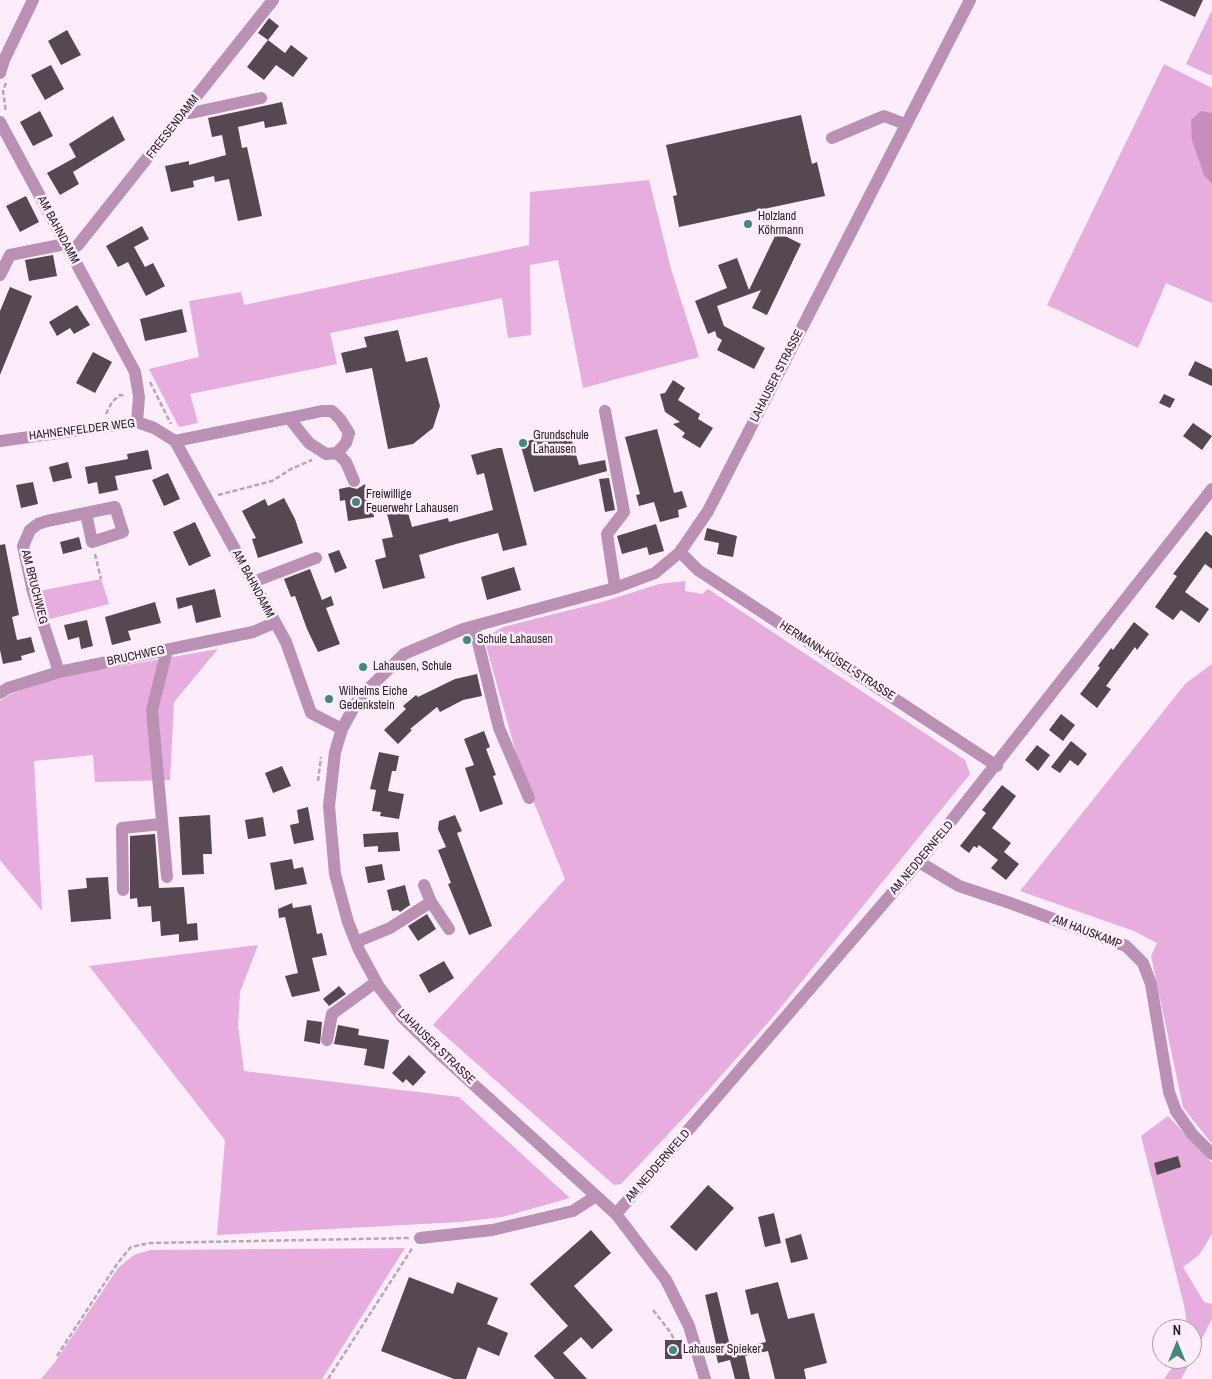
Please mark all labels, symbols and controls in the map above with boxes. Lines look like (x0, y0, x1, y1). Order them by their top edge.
street label: FREESENDAMM (144, 92, 202, 162)
street label: AM BAHNDAMM (34, 194, 82, 266)
place label: Holzland Köhrmann (758, 210, 803, 238)
marker: Holzland Köhrmann (742, 218, 754, 230)
street label: LAHAUSER STRASSE (747, 327, 807, 425)
street label: HAHNENFELDER WEG (28, 416, 136, 444)
place label: Grundschule Lahausen (533, 429, 589, 457)
marker: Grundschule Lahausen (517, 437, 529, 449)
place label: Freiwillige Feuerwehr Lahausen (366, 488, 459, 516)
marker: Freiwillige Feuerwehr Lahausen (350, 496, 362, 508)
street label: AM BRUCHWEG (18, 548, 50, 626)
street label: AM BAHNDAMM (229, 548, 277, 620)
street label: HERMANN-KÜSEL-STRASSE (777, 618, 897, 704)
place label: Schule Lahausen (477, 633, 553, 647)
marker: Schule Lahausen (461, 634, 473, 646)
street label: BRUCHWEG (106, 643, 166, 669)
place label: Lahausen, Schule (373, 660, 452, 674)
marker: Lahausen, Schule (357, 661, 369, 673)
place label: Wilhelms Eiche Gedenkstein (339, 685, 407, 713)
marker: Wilhelms Eiche Gedenkstein (323, 693, 335, 705)
street label: AM NEDDERNFELD (887, 818, 957, 898)
street label: AM HAUSKAMP (1050, 912, 1124, 952)
street label: LAHAUSER STRASSE (394, 1006, 478, 1088)
street label: AM NEDDERNFELD (623, 1127, 693, 1205)
north arrow (1152, 1319, 1202, 1369)
text: N (1173, 1321, 1181, 1339)
place label: Lahauser Spieker (683, 1343, 761, 1357)
marker: Lahauser Spieker (667, 1344, 679, 1356)

